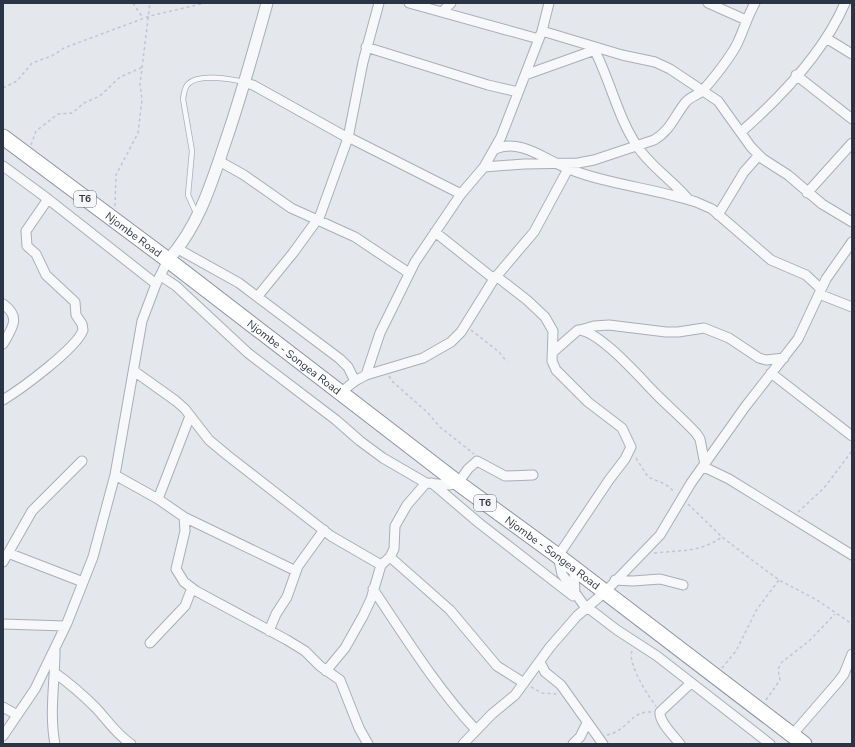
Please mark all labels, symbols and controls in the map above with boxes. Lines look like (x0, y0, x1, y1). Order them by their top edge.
road number: T6 (74, 191, 96, 207)
street label: Njombe Road (102, 208, 165, 260)
street label: Njombe - Songea Road (244, 316, 344, 398)
road number: T6 (474, 495, 496, 511)
street label: Njombe - Songea Road (502, 512, 603, 593)

